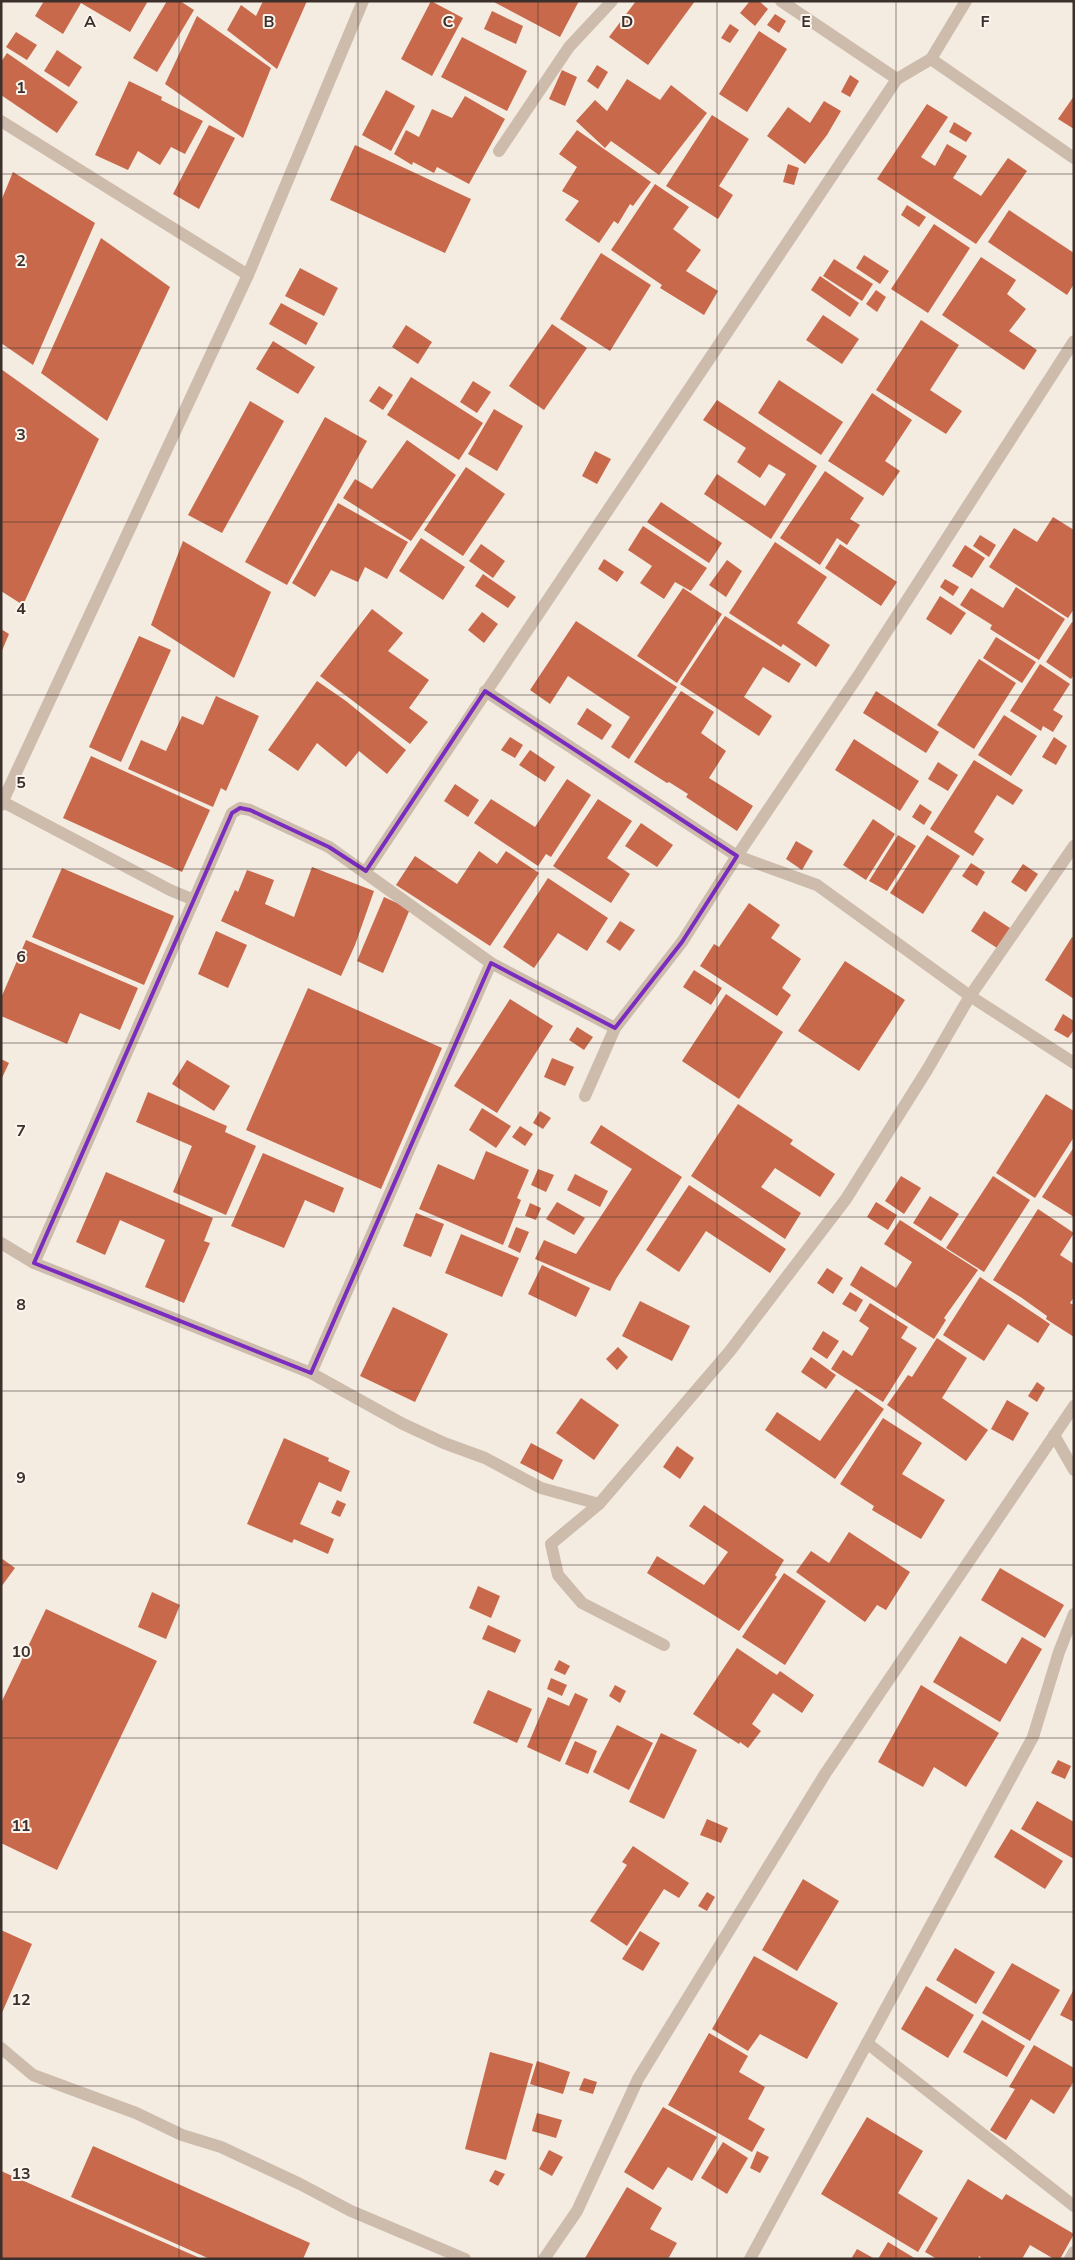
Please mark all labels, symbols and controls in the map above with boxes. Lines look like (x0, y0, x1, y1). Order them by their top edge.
text: A (84, 11, 96, 33)
text: B (263, 11, 275, 33)
text: C (443, 11, 454, 33)
text: D (621, 11, 633, 33)
text: E (801, 11, 811, 33)
text: F (981, 11, 990, 33)
text: 1 (16, 77, 26, 99)
text: 2 (16, 250, 26, 272)
text: 3 (16, 424, 26, 446)
text: 4 (16, 598, 26, 620)
text: 5 (16, 772, 26, 794)
text: 6 (16, 946, 26, 968)
text: 7 (16, 1120, 26, 1142)
text: 8 (16, 1294, 26, 1316)
text: 9 (16, 1467, 26, 1489)
text: 10 (11, 1641, 31, 1663)
text: 11 (11, 1815, 31, 1837)
text: 12 (11, 1989, 31, 2011)
text: 13 (11, 2163, 31, 2185)

